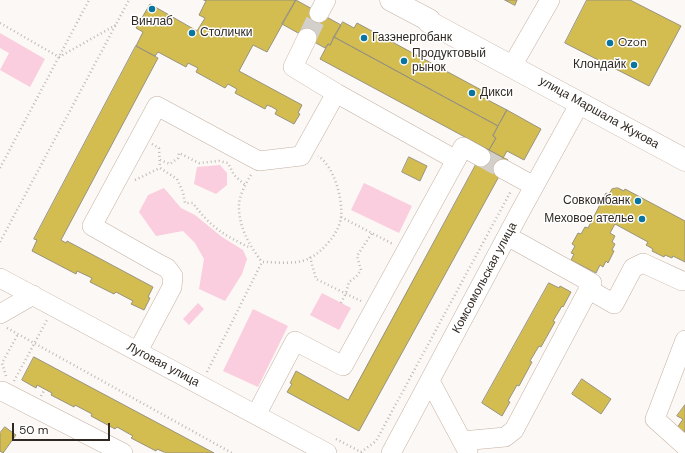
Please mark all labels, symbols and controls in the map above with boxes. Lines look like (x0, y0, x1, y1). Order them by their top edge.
marker: Винлаб (147, 4, 157, 14)
place label: Винлаб (131, 15, 173, 29)
place label: Столички (200, 26, 252, 40)
marker: Столички (187, 28, 197, 38)
place label: Газэнергобанк (372, 31, 452, 45)
marker: Газэнергобанк (359, 33, 369, 43)
place label: Ozon (618, 36, 647, 50)
marker: Ozon (605, 38, 615, 48)
place label: Продуктовый рынок (412, 47, 486, 75)
marker: Продуктовый рынок (399, 56, 409, 66)
place label: Клондайк (573, 58, 626, 72)
marker: Клондайк (629, 60, 639, 70)
street label: улица Маршала Жукова (537, 74, 661, 152)
place label: Дикси (480, 86, 513, 100)
marker: Дикси (467, 88, 477, 98)
place label: Совкомбанк (563, 194, 630, 208)
marker: Совкомбанк (633, 196, 643, 206)
place label: Меховое ателье (544, 212, 634, 226)
marker: Меховое ателье (637, 214, 647, 224)
street label: Комсомольская улица (450, 220, 520, 336)
street label: Луговая улица (124, 340, 202, 390)
scale bar (14, 415, 112, 441)
text: 50 m (19, 422, 48, 438)

